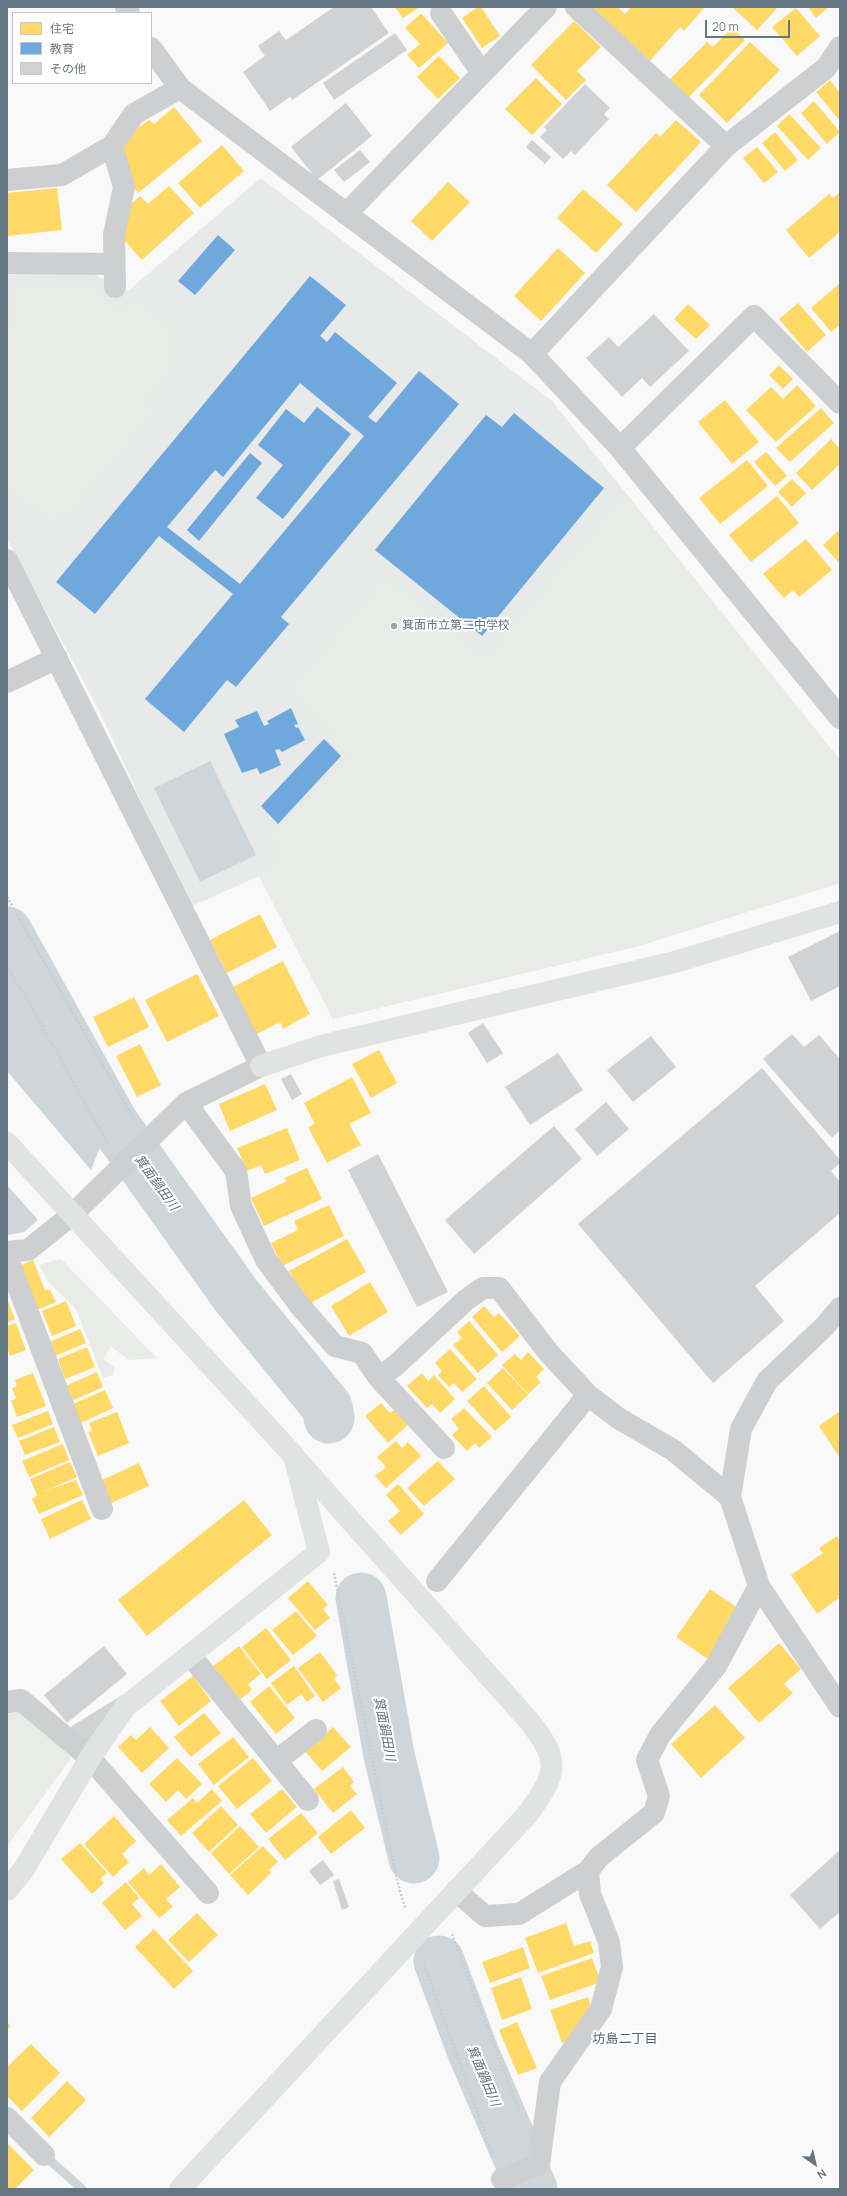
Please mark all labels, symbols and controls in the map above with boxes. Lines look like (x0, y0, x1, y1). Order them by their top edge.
legend (12, 12, 152, 84)
scale bar (707, 12, 792, 38)
text: 20 m (712, 18, 739, 35)
text: 住宅 (50, 20, 74, 37)
text: 教育 (50, 40, 74, 57)
text: その他 (50, 60, 86, 77)
place label: 箕面市立第二中学校 (402, 619, 510, 633)
marker: 箕面市立第二中学校 (389, 621, 399, 631)
water label: 箕面鍋田川 (131, 1152, 181, 1214)
water label: 箕面鍋田川 (370, 1696, 398, 1762)
district label: 坊島二丁目 (593, 2031, 657, 2047)
water label: 箕面鍋田川 (463, 2043, 503, 2109)
north arrow (795, 2144, 835, 2184)
text: N (815, 2166, 829, 2183)

